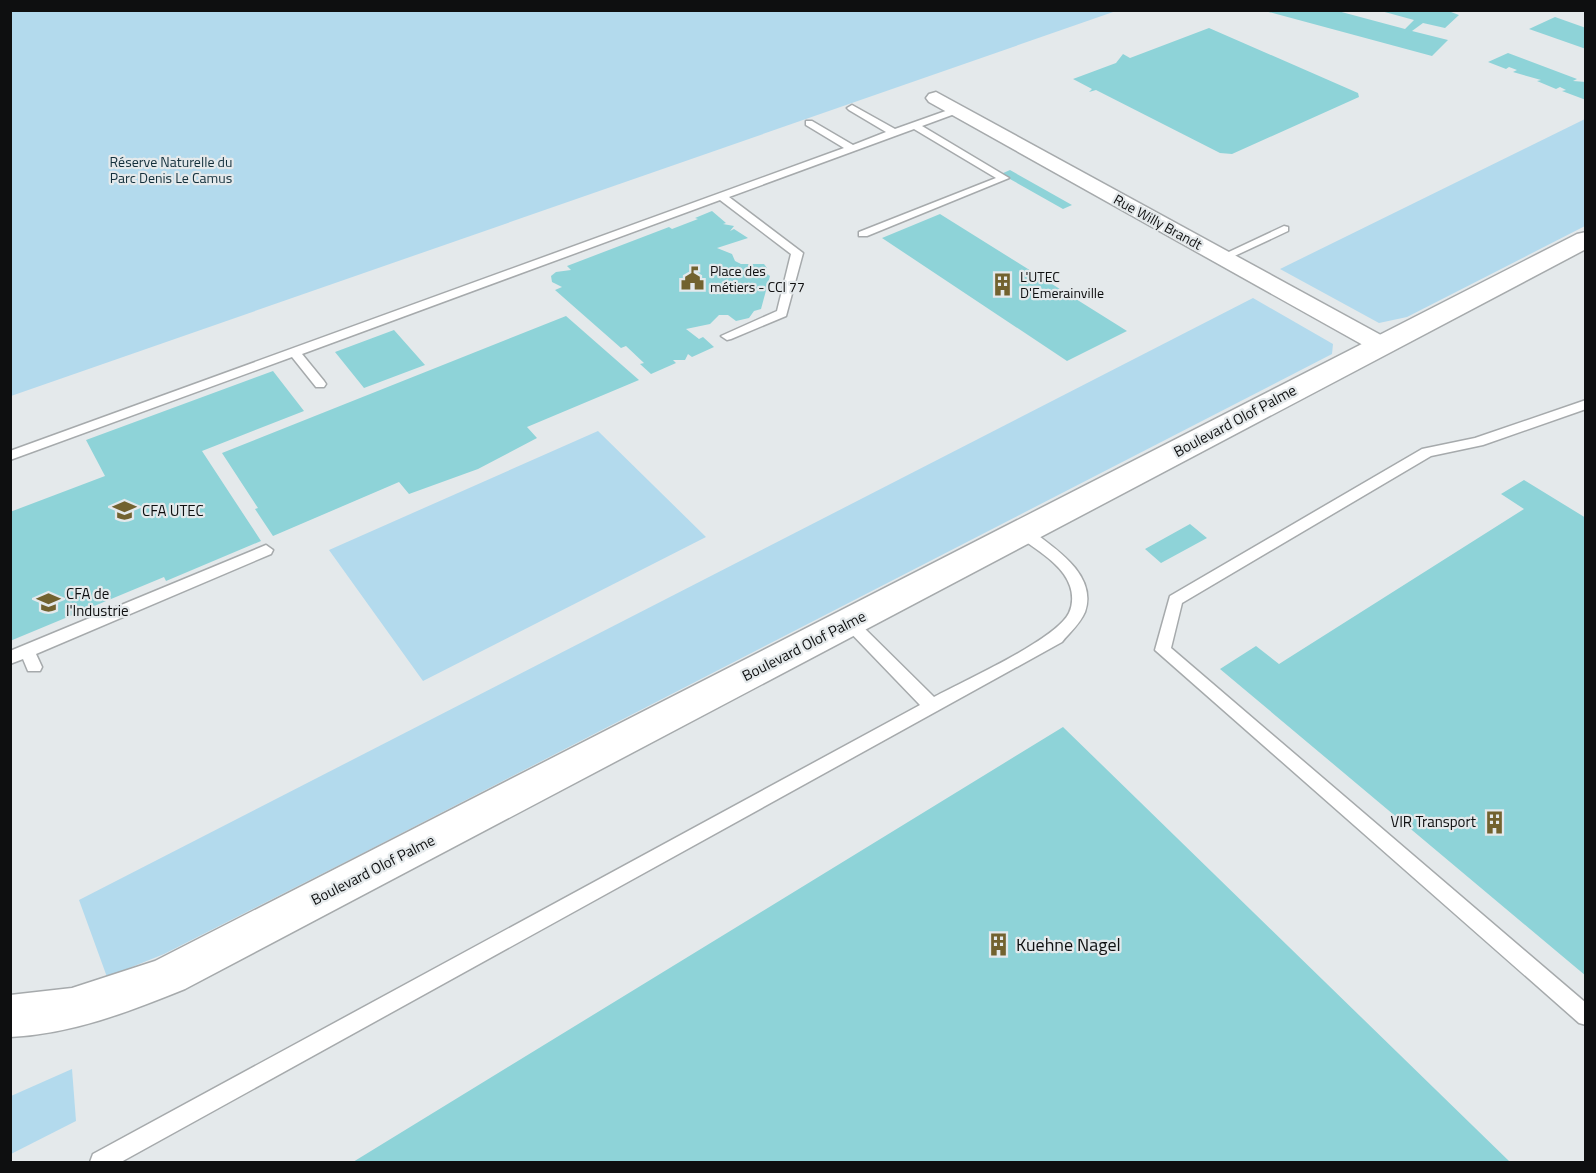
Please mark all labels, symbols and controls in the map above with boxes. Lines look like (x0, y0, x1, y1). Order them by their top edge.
park label: Réserve Naturelle du Parc Denis Le Camus (110, 151, 232, 188)
street label: Rue Willy Brandt (1110, 189, 1206, 255)
place label: Place des métiers - CCI 77 (710, 260, 805, 297)
public building icon: Place des métiers - CCI 77 (679, 266, 705, 292)
place label: L'UTEC D'Emerainville (1020, 266, 1104, 303)
building icon: L'UTEC D'Emerainville (989, 272, 1015, 298)
street label: Boulevard Olof Palme (1169, 378, 1300, 463)
school or university icon: CFA UTEC (111, 498, 137, 524)
place label: CFA UTEC (142, 499, 204, 522)
place label: CFA de l'Industrie (66, 582, 129, 622)
school or university icon: CFA de l'Industrie (35, 590, 61, 616)
street label: Boulevard Olof Palme (738, 604, 870, 687)
building icon: VIR Transport (1481, 809, 1507, 835)
place label: VIR Transport (1390, 810, 1477, 833)
street label: Boulevard Olof Palme (307, 828, 439, 911)
place label: Kuehne Nagel (1016, 931, 1121, 958)
building icon: Kuehne Nagel (985, 932, 1011, 958)

